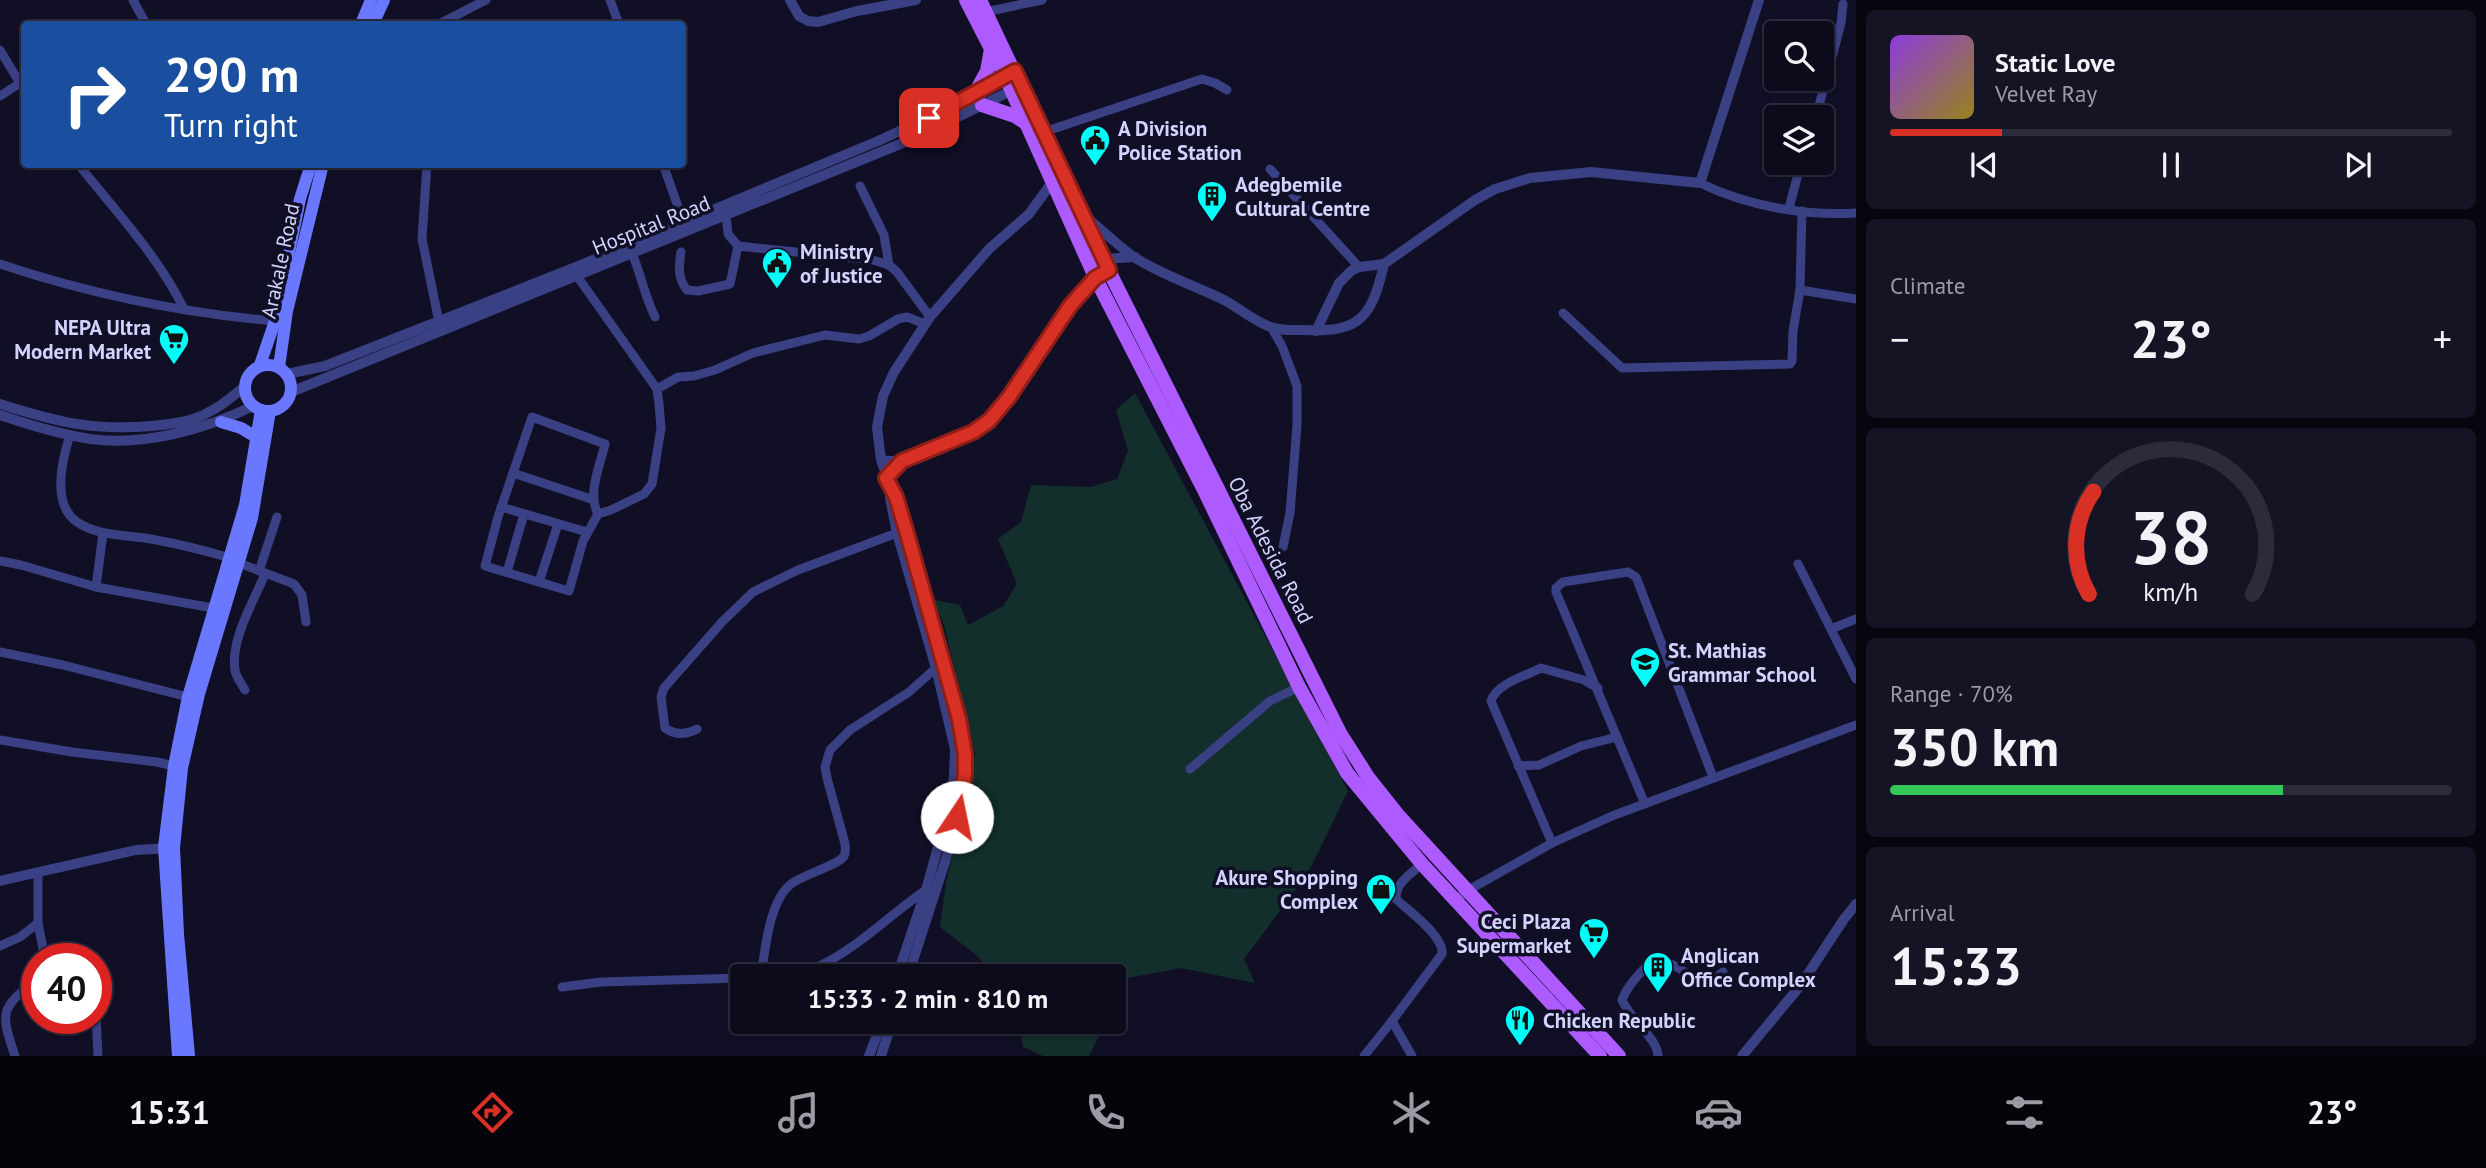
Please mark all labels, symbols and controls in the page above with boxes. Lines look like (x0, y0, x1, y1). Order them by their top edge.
map controls (1764, 21, 1834, 175)
button: search (1764, 21, 1834, 91)
text: 290 m (164, 42, 299, 106)
text: Static Love (1995, 46, 2116, 79)
icon: right (49, 49, 140, 140)
text: Velvet Ray (1995, 79, 2097, 108)
pin (899, 88, 959, 148)
icon: arrive (910, 99, 948, 137)
text: Turn right (164, 104, 298, 146)
button: layers (1764, 105, 1834, 175)
place label: A Division Police Station (1118, 115, 1242, 166)
public building icon: A Division Police Station (1078, 123, 1112, 167)
icon: previous (1965, 146, 2003, 184)
icon: pause (2152, 146, 2190, 184)
icon: next (2339, 146, 2377, 184)
place label: Adegbemile Cultural Centre (1235, 171, 1370, 222)
building icon: Adegbemile Cultural Centre (1195, 179, 1229, 223)
street label: Hospital Road (588, 189, 714, 261)
street label: Arakale Road (255, 201, 305, 321)
place label: Ministry of Justice (800, 238, 883, 289)
public building icon: Ministry of Justice (760, 246, 794, 290)
text: Climate (1890, 271, 1965, 300)
text: 23° (2130, 305, 2212, 372)
place label: NEPA Ultra Modern Market (14, 314, 152, 365)
text: − (1890, 314, 1909, 363)
text: + (2433, 314, 2452, 363)
supermarket icon: NEPA Ultra Modern Market (157, 322, 191, 366)
street label: Oba Adesida Road (1222, 472, 1320, 628)
text: 38 (2130, 490, 2212, 584)
text: km/h (2144, 576, 2198, 608)
place label: St. Mathias Grammar School (1668, 637, 1817, 688)
school or university icon: St. Mathias Grammar School (1628, 645, 1662, 689)
text: Range · 70% (1890, 679, 2013, 708)
text: 350 km (1890, 713, 2059, 780)
position arrow (920, 780, 994, 854)
place label: Akure Shopping Complex (1215, 864, 1358, 915)
shop icon: Akure Shopping Complex (1364, 872, 1398, 916)
text: Arrival (1890, 898, 1954, 927)
place label: Ceci Plaza Supermarket (1456, 908, 1572, 959)
supermarket icon: Ceci Plaza Supermarket (1577, 916, 1611, 960)
text: 15:33 (1890, 932, 2022, 999)
place label: Anglican Office Complex (1681, 942, 1816, 993)
speed limit sign: 40 (21, 943, 112, 1034)
building icon: Anglican Office Complex (1641, 950, 1675, 994)
text: 15:33 · 2 min · 810 m (808, 982, 1048, 1015)
restaurant icon: Chicken Republic (1503, 1003, 1537, 1047)
place label: Chicken Republic (1543, 1007, 1696, 1034)
icon: directions (468, 1088, 517, 1137)
icon: music (774, 1088, 823, 1137)
icon: phone (1081, 1088, 1130, 1137)
icon: climate (1387, 1088, 1436, 1137)
icon: car (1694, 1088, 1743, 1137)
icon: filters (2000, 1088, 2049, 1137)
text: 15:31 (129, 1091, 210, 1133)
text: 23° (2307, 1091, 2357, 1133)

